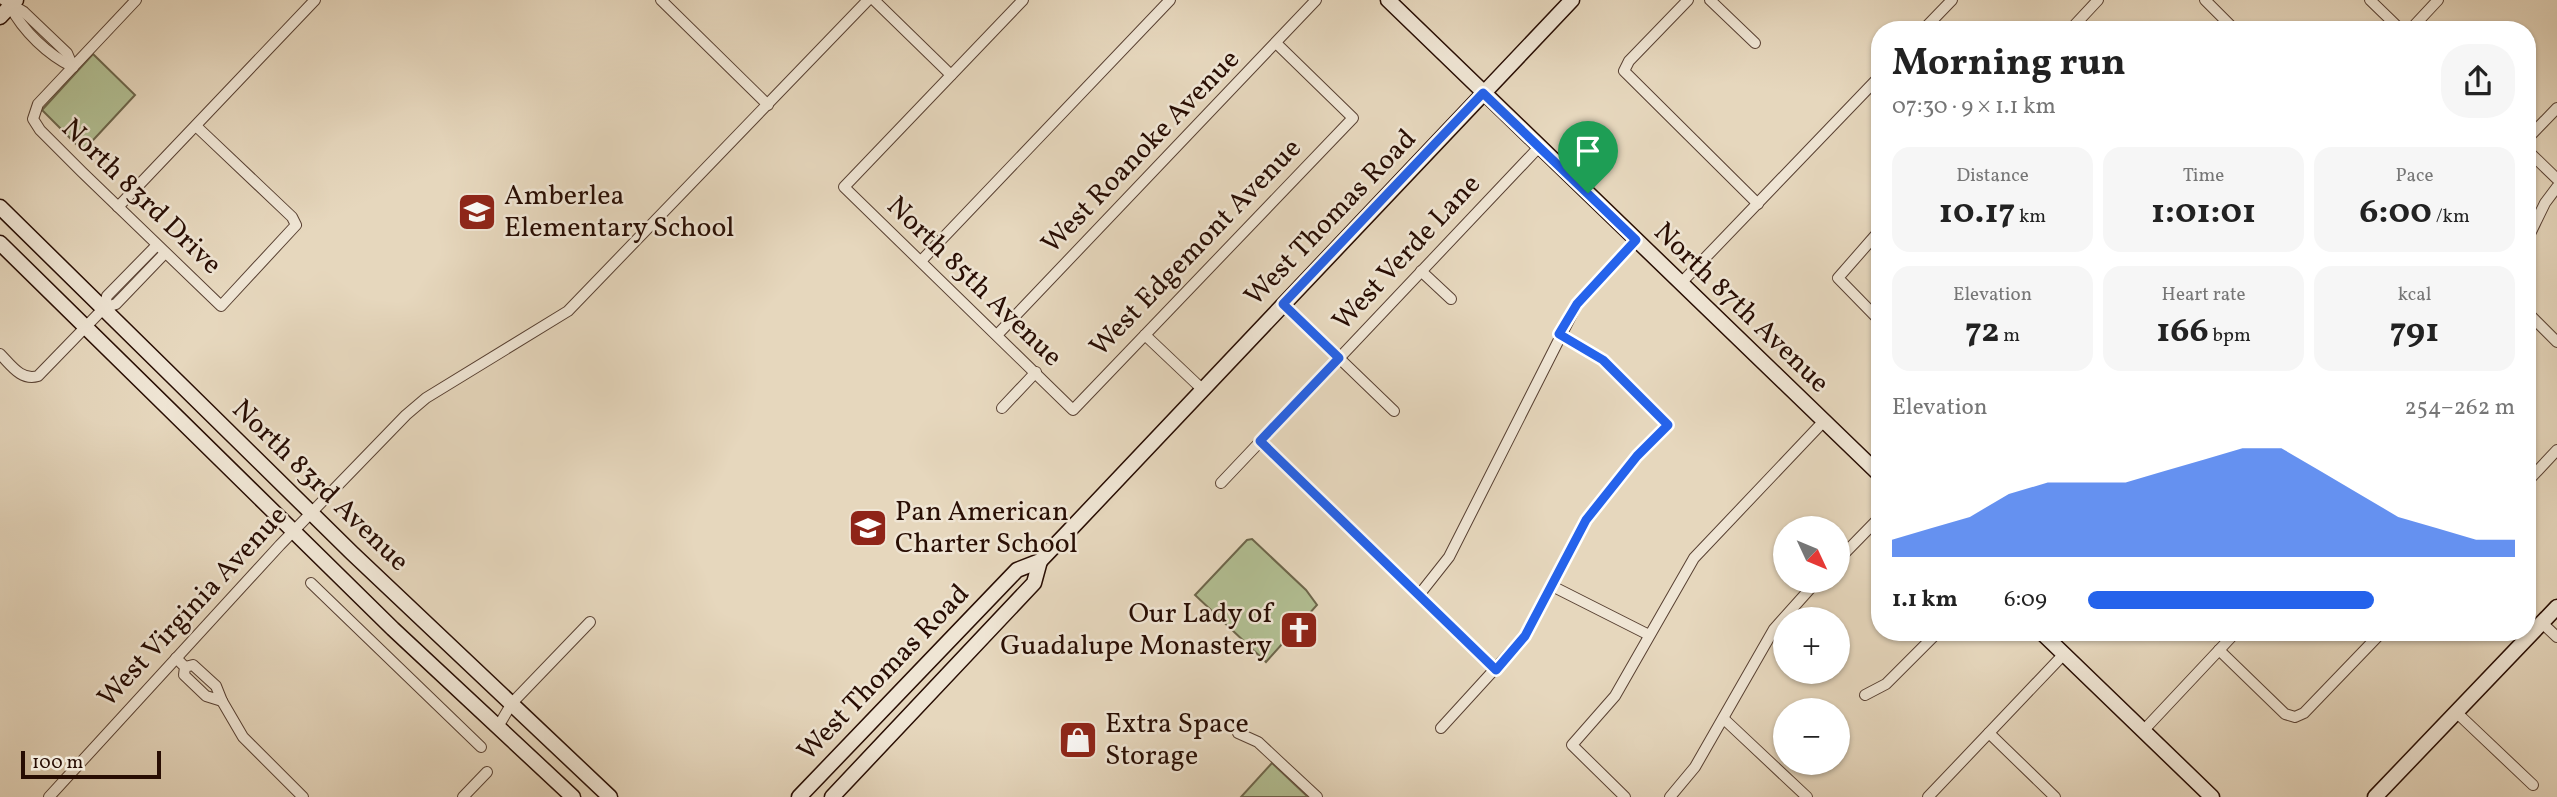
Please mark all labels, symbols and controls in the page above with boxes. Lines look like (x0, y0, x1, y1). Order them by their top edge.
text: Morning run (1892, 38, 2126, 91)
street label: West Roanoke Avenue (1033, 41, 1249, 263)
button: share (2441, 44, 2515, 118)
text: 07:30 · 9 × 1.1 km (1892, 91, 2056, 123)
street label: North 83rd Drive (52, 110, 230, 284)
street label: West Thomas Road (1236, 121, 1426, 315)
pin (1558, 121, 1618, 193)
street label: West Edgemont Avenue (1081, 130, 1311, 366)
icon: arrive (1569, 132, 1607, 170)
text: Distance (1956, 163, 2029, 189)
text: Time (2183, 163, 2224, 189)
text: Pace (2395, 163, 2434, 189)
street label: West Verde Lane (1324, 166, 1490, 340)
place label: Amberlea Elementary School (504, 177, 735, 248)
street label: North 85th Avenue (877, 188, 1071, 376)
text: 10.17 (1939, 189, 2015, 237)
text: 1:01:01 (2151, 189, 2256, 237)
text: 6:00 (2359, 189, 2432, 237)
school or university icon: Amberlea Elementary School (456, 191, 498, 233)
text: km (2015, 204, 2046, 230)
text: /km (2432, 204, 2470, 230)
street label: North 87th Avenue (1644, 214, 1838, 402)
text: Elevation (1953, 282, 2032, 308)
text: Heart rate (2162, 282, 2245, 308)
text: kcal (2398, 282, 2431, 308)
text: 72 (1965, 308, 1999, 356)
text: 166 (2156, 308, 2209, 356)
text: 791 (2390, 308, 2439, 356)
text: m (1999, 323, 2020, 349)
text: bpm (2209, 323, 2251, 349)
street label: North 83rd Avenue (223, 391, 417, 581)
text: Elevation (1892, 392, 1988, 424)
text: 254–262 m (2404, 392, 2515, 424)
place label: Pan American Charter School (895, 493, 1078, 564)
street label: West Virginia Avenue (89, 498, 297, 716)
school or university icon: Pan American Charter School (847, 507, 889, 549)
north arrow (1773, 516, 1850, 593)
map controls (1773, 516, 1850, 775)
street label: West Thomas Road (789, 576, 979, 770)
text: 1.1 km (1892, 584, 1958, 616)
text: 6:09 (2004, 584, 2047, 616)
place label: Our Lady of Guadalupe Monastery (1000, 595, 1274, 666)
button: + (1773, 607, 1850, 684)
church icon: Our Lady of Guadalupe Monastery (1278, 609, 1320, 651)
button: − (1773, 698, 1850, 775)
place label: Extra Space Storage (1105, 705, 1249, 776)
shop icon: Extra Space Storage (1057, 719, 1099, 761)
scale bar (21, 748, 161, 780)
text: 100 m (32, 750, 83, 776)

